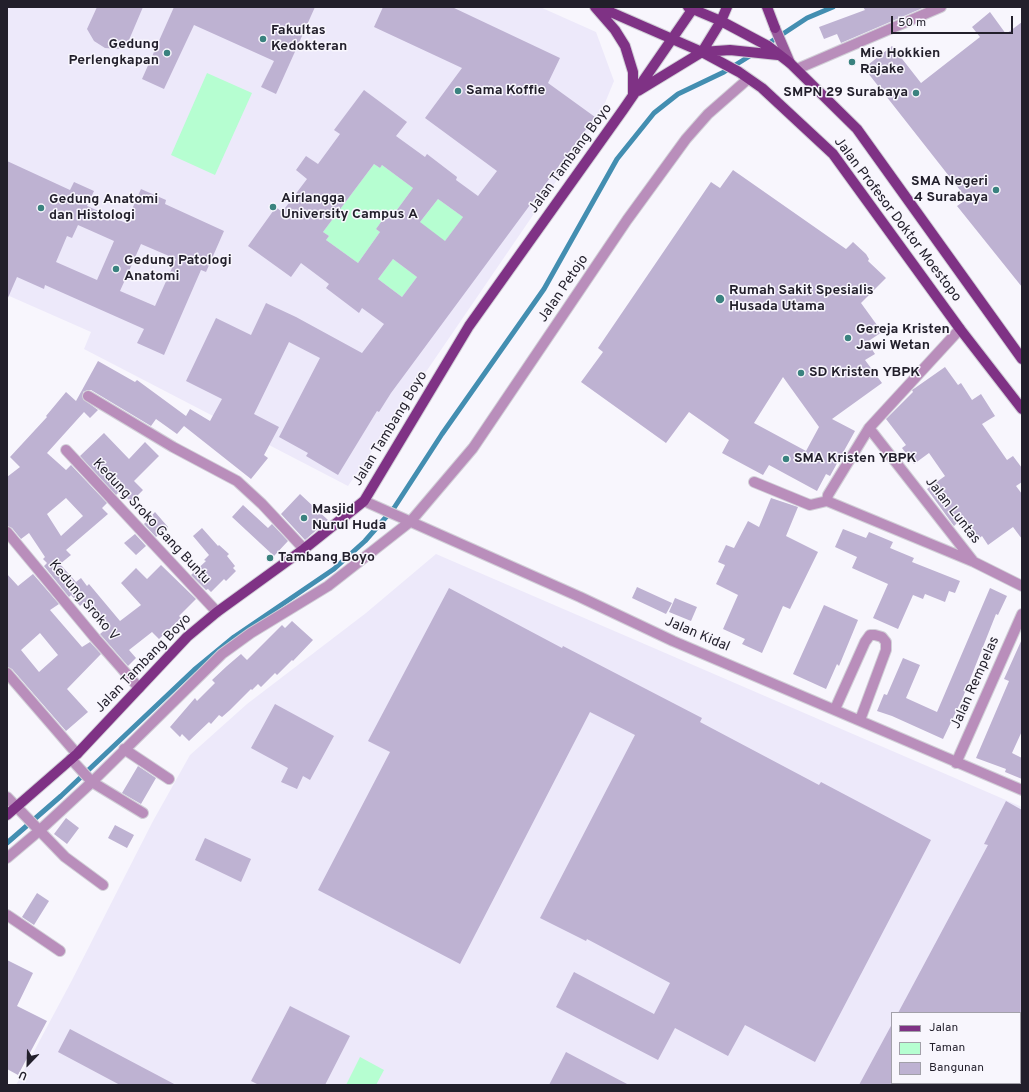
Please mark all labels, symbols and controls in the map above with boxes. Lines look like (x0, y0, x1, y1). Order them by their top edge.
scale bar (893, 8, 1015, 34)
text: 50 m (898, 15, 926, 31)
place label: Fakultas Kedokteran (271, 23, 347, 56)
marker: Fakultas Kedokteran (258, 34, 268, 44)
place label: Gedung Perlengkapan (68, 37, 159, 70)
place label: Mie Hokkien Rajake (860, 46, 940, 78)
marker: Gedung Perlengkapan (162, 48, 172, 58)
marker: Mie Hokkien Rajake (847, 57, 857, 67)
place label: Sama Koffie (466, 83, 545, 99)
place label: SMPN 29 Surabaya (783, 85, 908, 101)
marker: Sama Koffie (453, 86, 463, 96)
marker: SMPN 29 Surabaya (911, 88, 921, 98)
street label: Jalan Tambang Boyo (526, 101, 616, 217)
street label: Jalan Profesor Doktor Moestopo (830, 134, 964, 306)
place label: SMA Negeri 4 Surabaya (911, 174, 988, 206)
marker: SMA Negeri 4 Surabaya (991, 185, 1001, 195)
place label: Airlangga University Campus A (281, 191, 418, 224)
place label: Gedung Anatomi dan Histologi (49, 192, 158, 224)
marker: Airlangga University Campus A (268, 202, 278, 212)
marker: Gedung Anatomi dan Histologi (36, 203, 46, 213)
street label: Jalan Petojo (535, 252, 593, 326)
place label: Gedung Patologi Anatomi (124, 253, 232, 286)
marker: Gedung Patologi Anatomi (111, 264, 121, 274)
place label: Rumah Sakit Spesialis Husada Utama (729, 283, 874, 316)
marker: Rumah Sakit Spesialis Husada Utama (714, 293, 726, 305)
place label: Gereja Kristen Jawi Wetan (856, 322, 950, 354)
marker: Gereja Kristen Jawi Wetan (843, 333, 853, 343)
place label: SD Kristen YBPK (809, 365, 920, 381)
street label: Jalan Tambang Boyo (350, 368, 432, 490)
marker: SD Kristen YBPK (796, 368, 806, 378)
place label: SMA Kristen YBPK (794, 451, 916, 467)
marker: SMA Kristen YBPK (781, 454, 791, 464)
street label: Kedung Sroko Gang Buntu (88, 456, 214, 588)
street label: Jalan Luntas (921, 474, 983, 548)
place label: Masjid Nurul Huda (312, 502, 386, 534)
marker: Masjid Nurul Huda (299, 513, 309, 523)
place label: Tambang Boyo (278, 550, 375, 566)
marker: Tambang Boyo (265, 553, 275, 563)
street label: Kedung Sroko V (44, 557, 122, 645)
street label: Jalan Tambang Boyo (92, 611, 196, 717)
street label: Jalan Kidal (662, 614, 732, 656)
street label: Jalan Rempelas (948, 634, 1004, 732)
legend (891, 1012, 1021, 1084)
text: Jalan (929, 1020, 958, 1036)
text: Taman (929, 1040, 965, 1056)
north arrow (8, 1044, 48, 1084)
text: Bangunan (929, 1060, 984, 1076)
text: U (17, 1067, 30, 1083)

